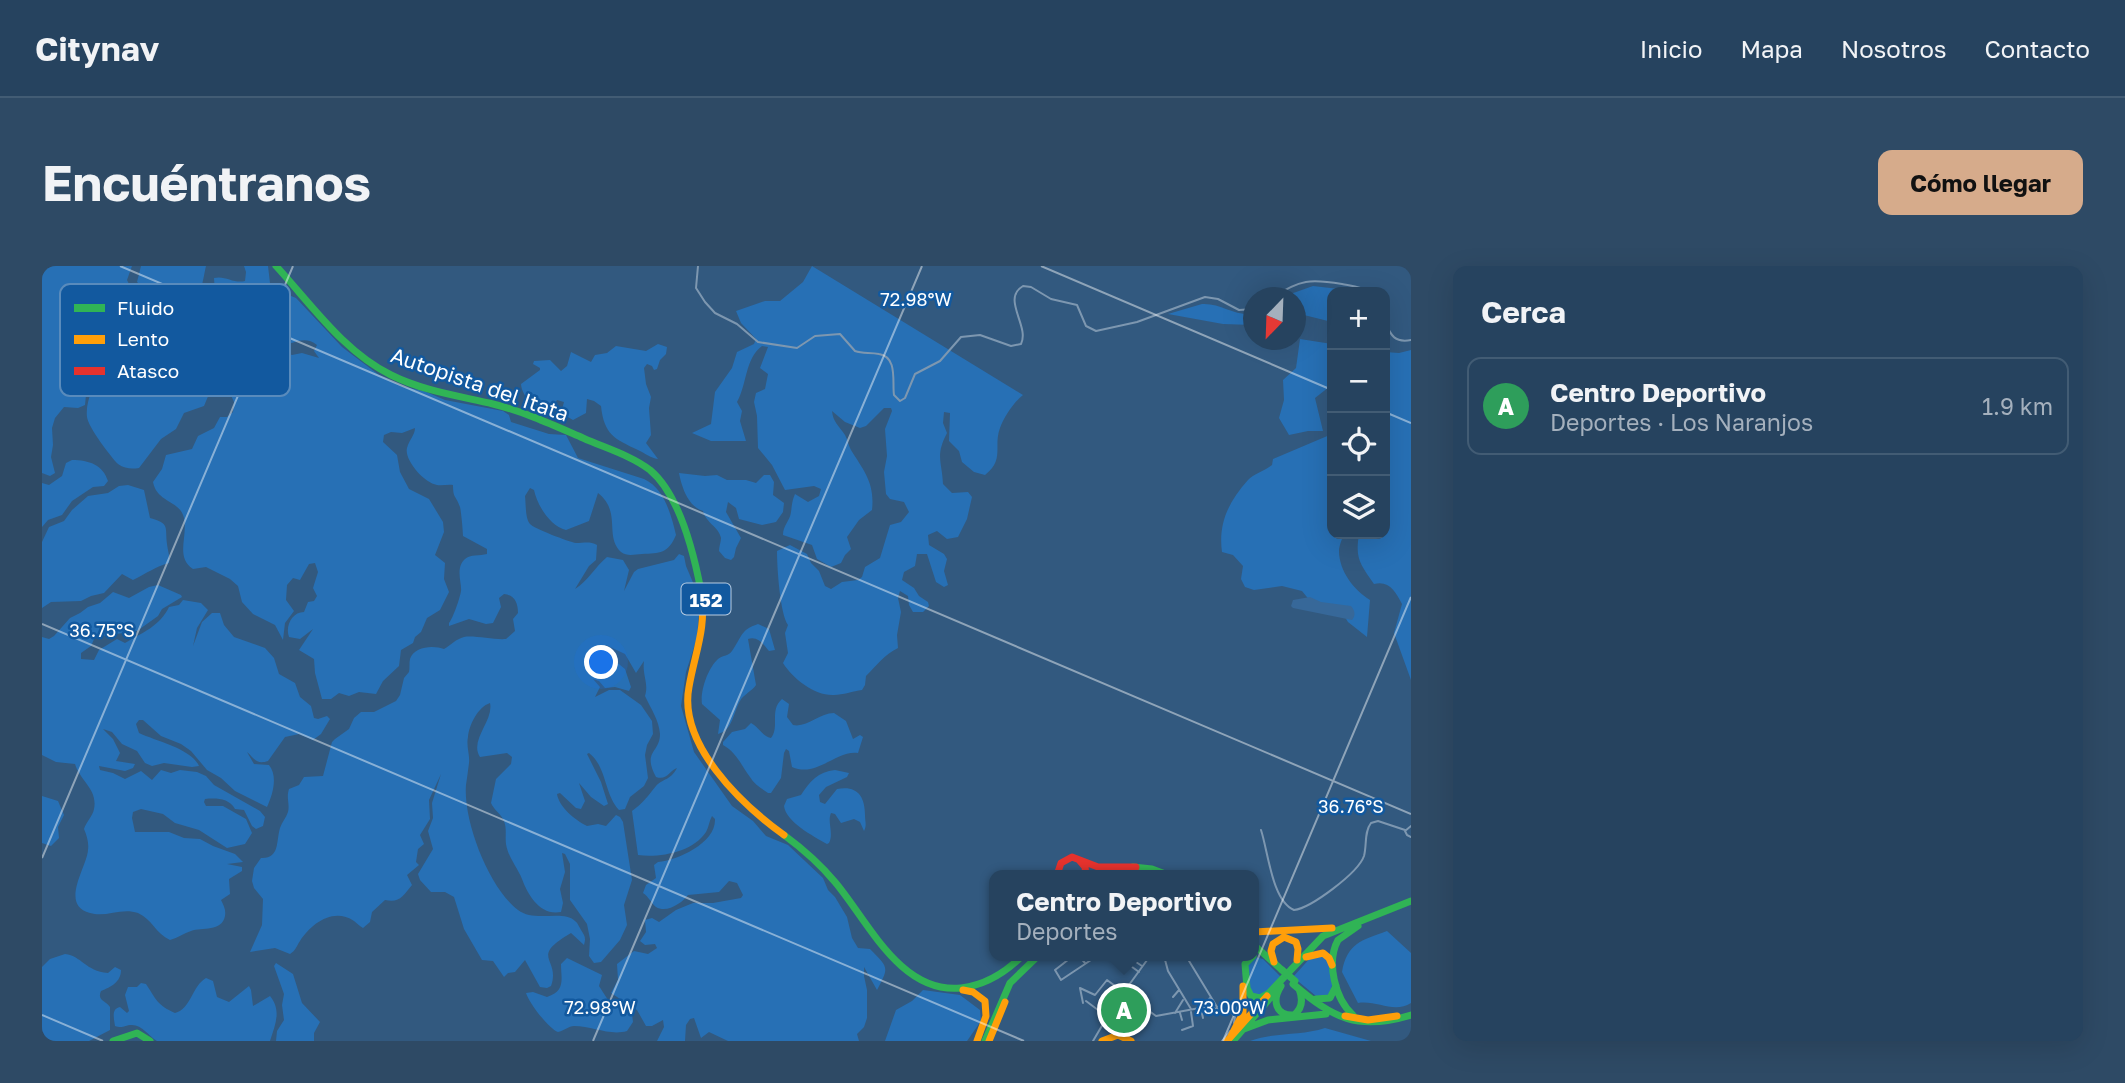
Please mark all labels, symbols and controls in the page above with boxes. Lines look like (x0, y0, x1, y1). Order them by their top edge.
text: Citynav (35, 29, 159, 68)
text: Inicio (1640, 34, 1702, 63)
text: Mapa (1740, 34, 1803, 63)
text: Nosotros (1841, 34, 1947, 63)
text: Contacto (1985, 34, 2090, 63)
button: Cómo llegar (1878, 150, 2083, 215)
text: Encuéntranos (42, 153, 371, 212)
legend (60, 284, 290, 396)
north arrow (1243, 287, 1306, 350)
map controls (1327, 287, 1390, 539)
button: + (1327, 287, 1390, 350)
text: 72.98°W (880, 288, 952, 310)
text: Cerca (1481, 294, 1566, 330)
text: Fluido (117, 296, 174, 319)
text: Lento (117, 327, 169, 350)
street label: Autopista del Itata (388, 341, 572, 427)
button: − (1327, 350, 1390, 413)
text: Atasco (117, 359, 179, 382)
text: Centro Deportivo (1550, 377, 1766, 408)
text: A (1498, 392, 1514, 420)
text: 1.9 km (1982, 392, 2053, 420)
text: Deportes · Los Naranjos (1550, 408, 1813, 436)
button: locate (1327, 413, 1390, 476)
button: layers (1327, 476, 1390, 539)
road number: 152 (682, 584, 730, 614)
text: 36.75°S (69, 619, 135, 641)
your location (584, 645, 618, 679)
text: 36.76°S (1318, 795, 1384, 817)
popup (989, 870, 1259, 961)
text: Centro Deportivo (1016, 886, 1232, 917)
text: Deportes (1016, 917, 1117, 945)
pin: A (1101, 984, 1147, 1036)
text: 72.98°W (564, 996, 636, 1018)
text: 73.00°W (1194, 996, 1266, 1018)

